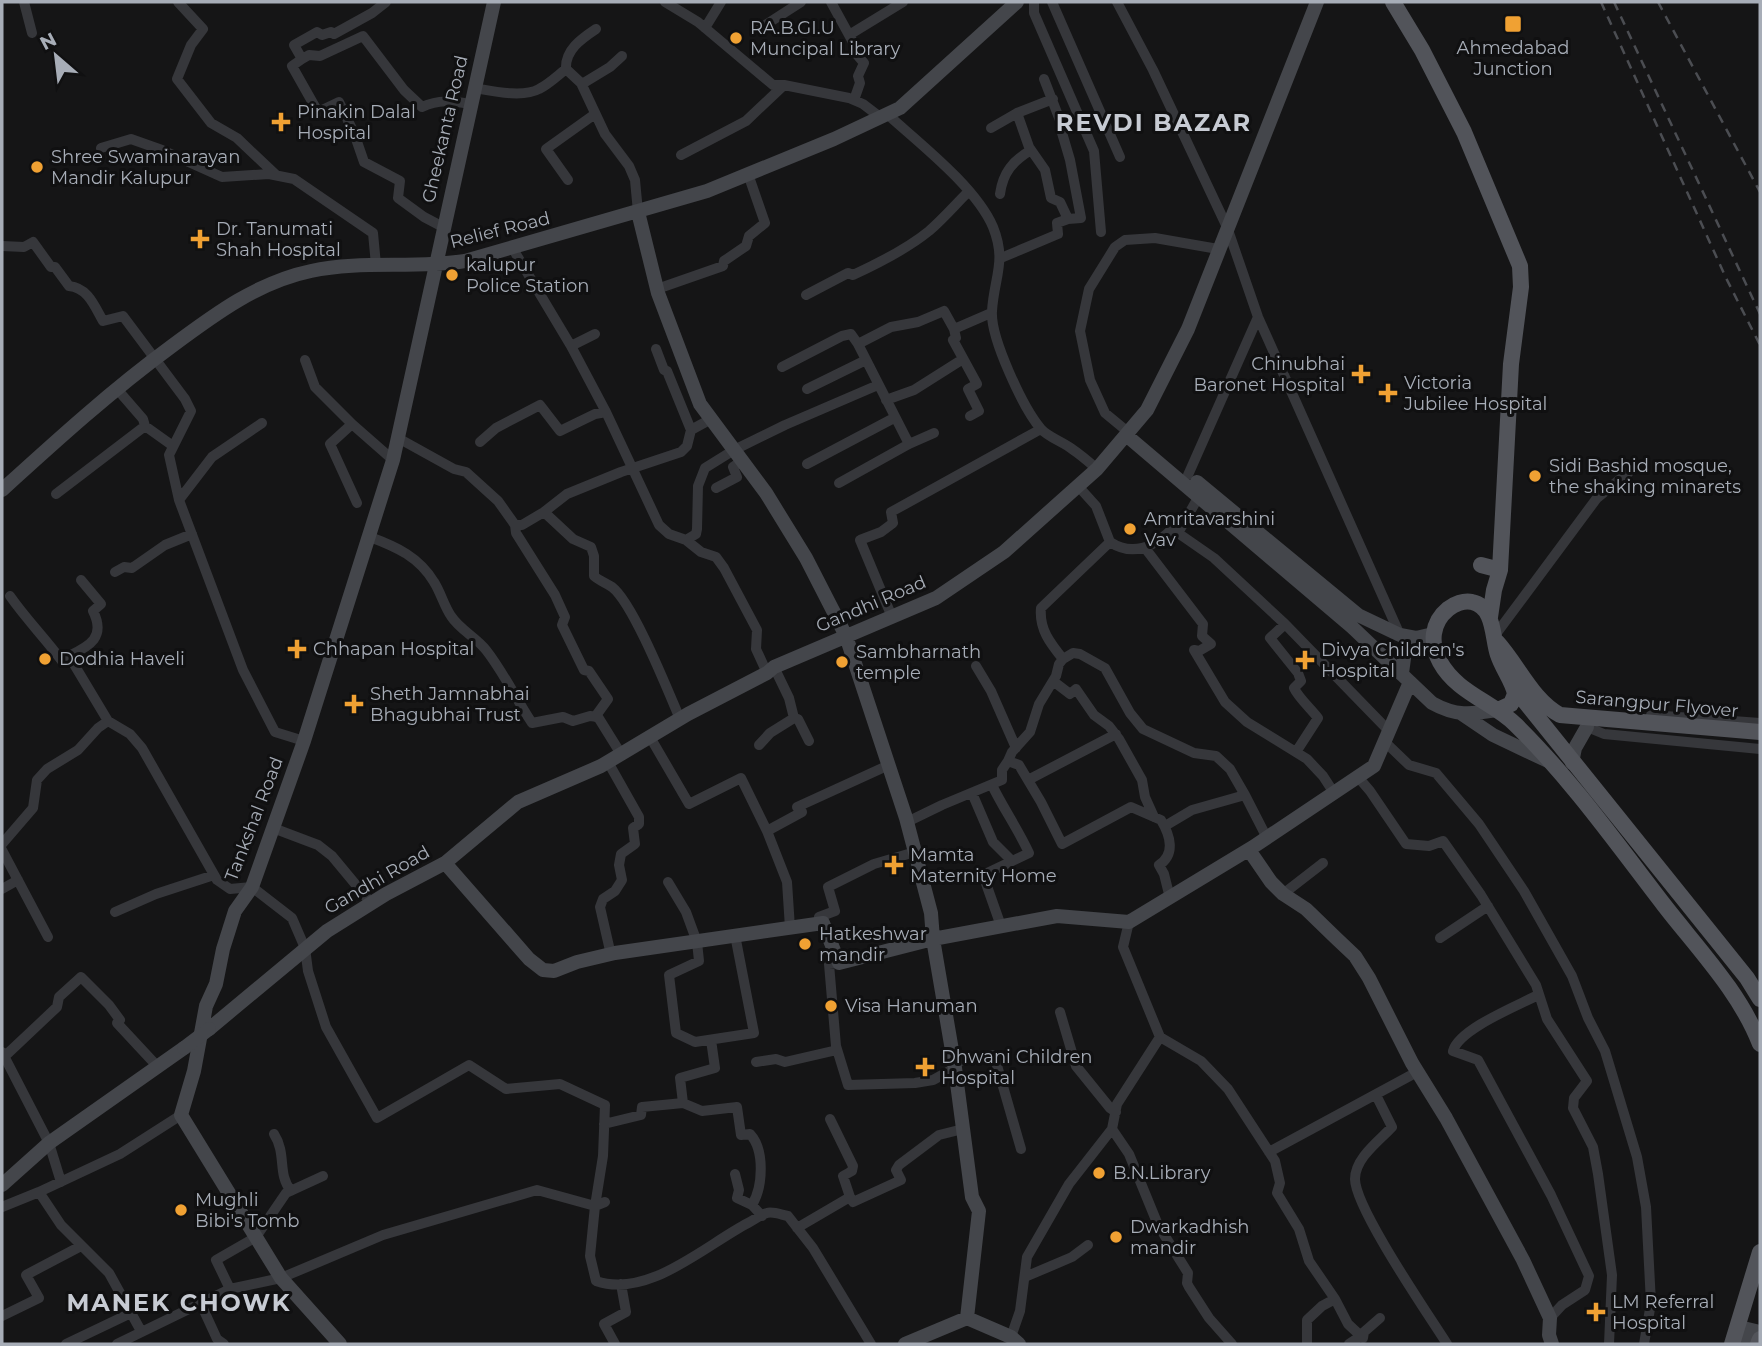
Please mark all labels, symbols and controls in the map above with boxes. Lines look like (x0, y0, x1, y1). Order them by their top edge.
marker: Ahmedabad Junction (1503, 14, 1523, 34)
place label: RA.B.GI.U Muncipal Library (750, 17, 900, 60)
north arrow (21, 21, 91, 91)
text: N (36, 28, 60, 55)
marker: RA.B.GI.U Muncipal Library (728, 30, 744, 46)
place label: Ahmedabad Junction (1457, 37, 1569, 80)
street label: Gheekanta Road (417, 53, 473, 205)
place label: Pinakin Dalal Hospital (297, 101, 416, 144)
district label: REVDI BAZAR (1056, 108, 1252, 137)
marker: Pinakin Dalal Hospital (271, 112, 291, 132)
place label: Shree Swaminarayan Mandir Kalupur (51, 146, 240, 189)
marker: Shree Swaminarayan Mandir Kalupur (29, 159, 45, 175)
street label: Relief Road (448, 207, 552, 253)
place label: Dr. Tanumati Shah Hospital (216, 218, 341, 261)
marker: Dr. Tanumati Shah Hospital (190, 229, 210, 249)
place label: kalupur Police Station (466, 254, 589, 297)
marker: kalupur Police Station (444, 267, 460, 283)
place label: Chinubhai Baronet Hospital (1193, 353, 1345, 396)
marker: Chinubhai Baronet Hospital (1351, 364, 1371, 384)
place label: Victoria Jubilee Hospital (1403, 372, 1547, 415)
marker: Victoria Jubilee Hospital (1378, 383, 1398, 403)
place label: Sidi Bashid mosque, the shaking minarets (1549, 455, 1741, 498)
marker: Sidi Bashid mosque, the shaking minarets (1527, 468, 1543, 484)
place label: Amritavarshini Vav (1144, 508, 1275, 551)
marker: Amritavarshini Vav (1122, 521, 1138, 537)
street label: Gandhi Road (813, 571, 929, 637)
place label: Chhapan Hospital (313, 638, 474, 660)
marker: Chhapan Hospital (287, 639, 307, 659)
place label: Divya Children's Hospital (1321, 639, 1465, 682)
place label: Sambharnath temple (856, 641, 981, 684)
place label: Dodhia Haveli (59, 648, 185, 670)
marker: Divya Children's Hospital (1295, 650, 1315, 670)
marker: Dodhia Haveli (37, 651, 53, 667)
marker: Sambharnath temple (834, 654, 850, 670)
place label: Sheth Jamnabhai Bhagubhai Trust (370, 683, 530, 726)
street label: Sarangpur Flyover (1574, 686, 1740, 722)
marker: Sheth Jamnabhai Bhagubhai Trust (344, 694, 364, 714)
street label: Tankshal Road (220, 754, 288, 884)
street label: Gandhi Road (321, 841, 433, 919)
place label: Mamta Maternity Home (910, 844, 1057, 887)
marker: Mamta Maternity Home (884, 855, 904, 875)
place label: Hatkeshwar mandir (819, 923, 927, 966)
marker: Hatkeshwar mandir (797, 936, 813, 952)
place label: Visa Hanuman (845, 995, 978, 1017)
marker: Visa Hanuman (823, 998, 839, 1014)
place label: Dhwani Children Hospital (941, 1046, 1093, 1089)
marker: Dhwani Children Hospital (915, 1057, 935, 1077)
place label: B.N.Library (1113, 1162, 1211, 1184)
marker: B.N.Library (1091, 1165, 1107, 1181)
place label: Mughli Bibi's Tomb (195, 1189, 300, 1232)
marker: Mughli Bibi's Tomb (173, 1202, 189, 1218)
place label: Dwarkadhish mandir (1130, 1216, 1249, 1259)
marker: Dwarkadhish mandir (1108, 1229, 1124, 1245)
district label: MANEK CHOWK (66, 1288, 292, 1317)
place label: LM Referral Hospital (1612, 1291, 1714, 1334)
marker: LM Referral Hospital (1586, 1302, 1606, 1322)

